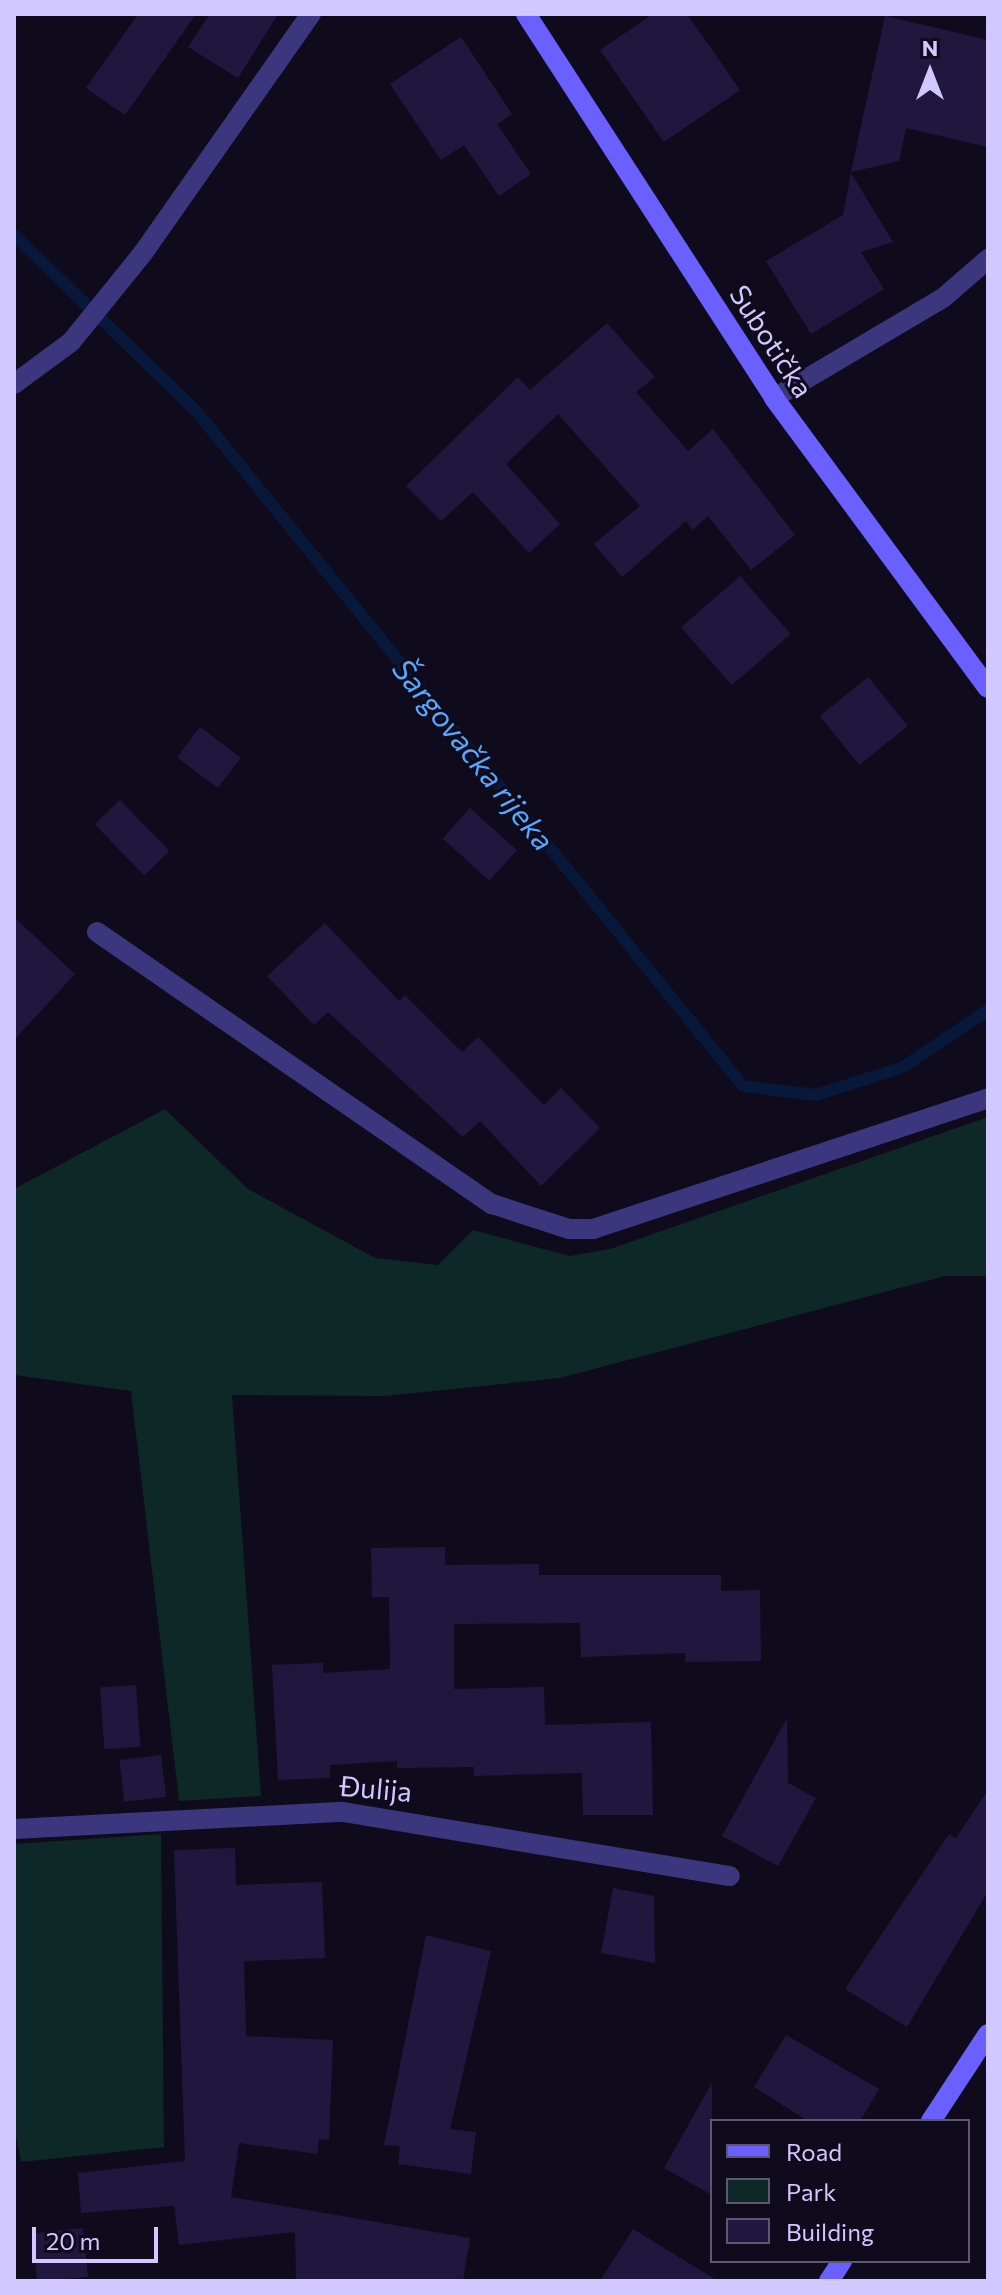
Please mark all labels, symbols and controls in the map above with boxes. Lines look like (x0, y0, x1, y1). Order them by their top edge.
north arrow (890, 32, 970, 112)
text: N (922, 34, 938, 61)
street label: Subotička (723, 278, 821, 404)
water label: Šargovačka rijeka (386, 651, 562, 857)
street label: Đulija (338, 1768, 414, 1808)
legend (710, 2119, 970, 2263)
text: Road (786, 2137, 842, 2166)
text: Park (786, 2177, 836, 2206)
scale bar (36, 2211, 162, 2261)
text: Building (786, 2217, 874, 2246)
text: 20 m (46, 2226, 100, 2255)

